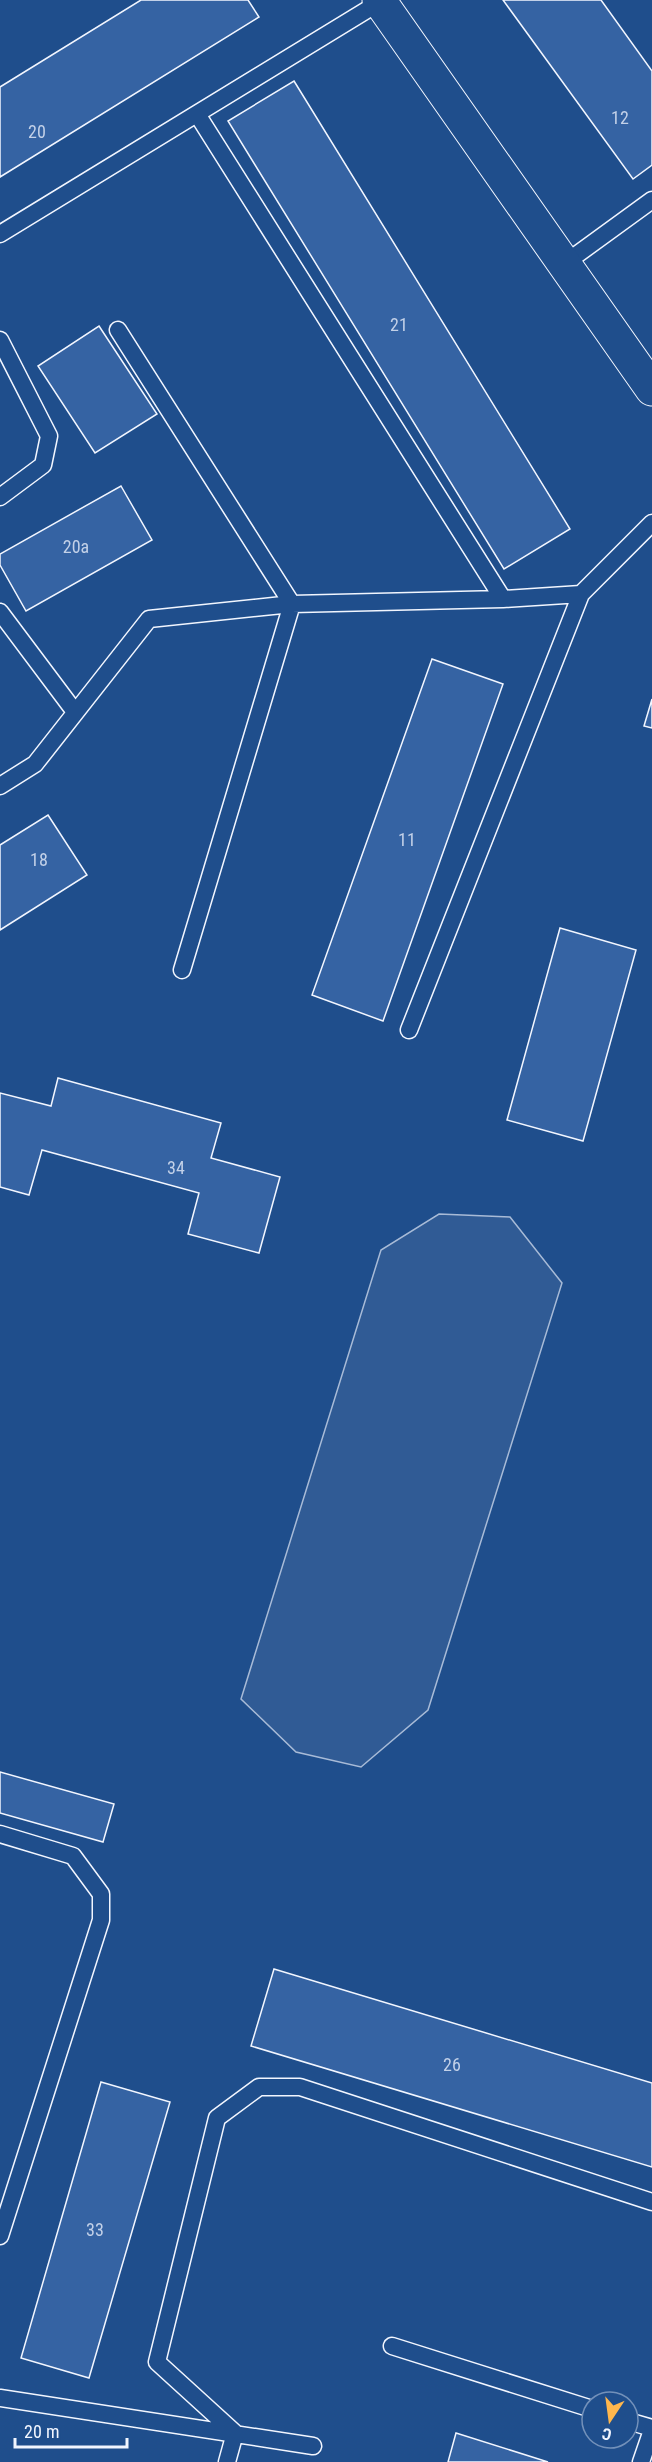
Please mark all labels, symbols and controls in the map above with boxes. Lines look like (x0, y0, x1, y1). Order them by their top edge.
house number: 12 (611, 107, 629, 128)
house number: 20 (28, 121, 46, 142)
house number: 21 (390, 314, 408, 335)
house number: 20а (63, 536, 89, 557)
house number: 11 (398, 829, 416, 850)
house number: 18 (30, 849, 48, 870)
house number: 34 (167, 1157, 185, 1178)
house number: 26 (443, 2054, 461, 2075)
house number: 33 (86, 2219, 104, 2240)
north arrow (580, 2390, 640, 2450)
scale bar (15, 2411, 128, 2449)
text: 20 m (24, 2421, 59, 2442)
text: С (600, 2424, 613, 2444)

